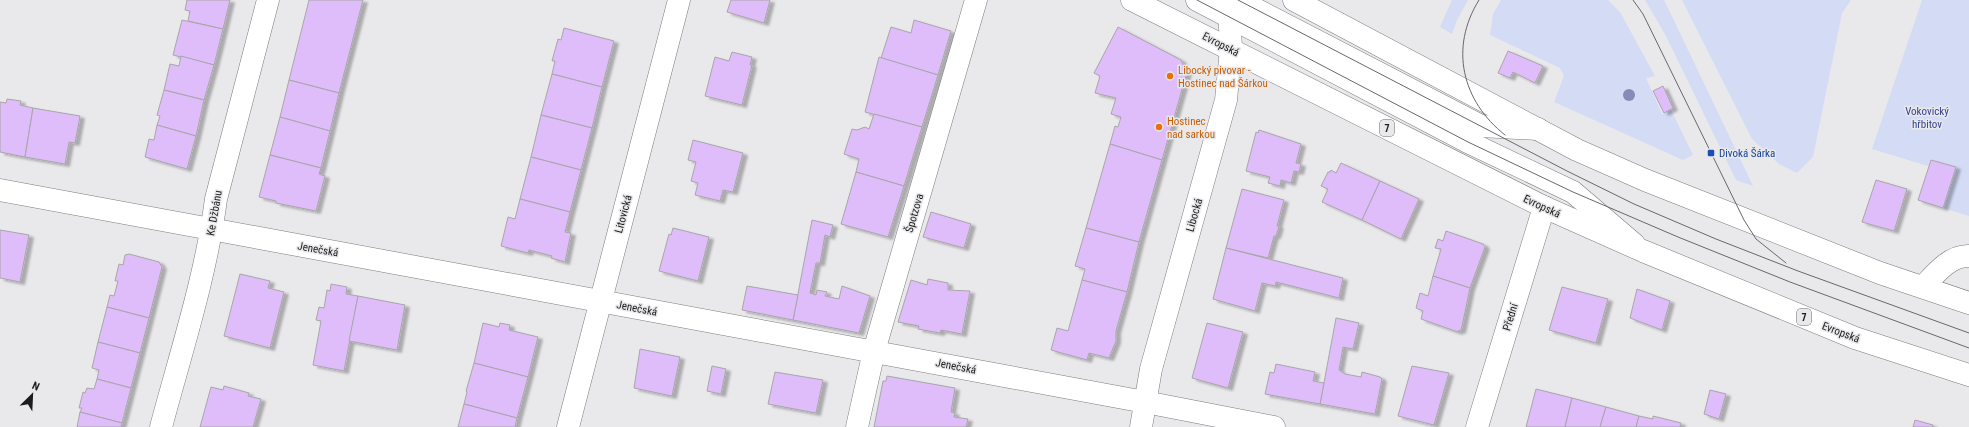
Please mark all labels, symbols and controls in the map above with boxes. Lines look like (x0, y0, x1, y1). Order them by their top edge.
street label: Evropská (1200, 30, 1241, 59)
place label: Libocký pivovar - Hostinec nad Šárkou (1178, 64, 1268, 90)
marker: Libocký pivovar - Hostinec nad Šárkou (1165, 71, 1175, 81)
park label: Vokovický hřbitov (1905, 105, 1949, 131)
place label: Hostinec nad sarkou (1167, 115, 1215, 141)
road number: 7 (1380, 120, 1394, 136)
marker: Hostinec nad sarkou (1154, 122, 1164, 132)
place label: Divoká Šárka (1719, 147, 1775, 160)
marker: Divoká Šárka (1706, 148, 1716, 158)
street label: Ke Džbánu (204, 189, 225, 237)
street label: Špotzova (903, 192, 926, 234)
street label: Evropská (1521, 192, 1562, 221)
street label: Litovická (612, 194, 635, 235)
street label: Libocká (1184, 197, 1205, 233)
street label: Jenečská (296, 240, 339, 259)
street label: Jenečská (615, 298, 658, 319)
street label: Přední (1500, 302, 1521, 332)
road number: 7 (1797, 309, 1811, 325)
street label: Evropská (1820, 319, 1862, 346)
street label: Jenečská (934, 356, 977, 377)
north arrow (12, 375, 52, 415)
text: N (30, 379, 42, 394)

